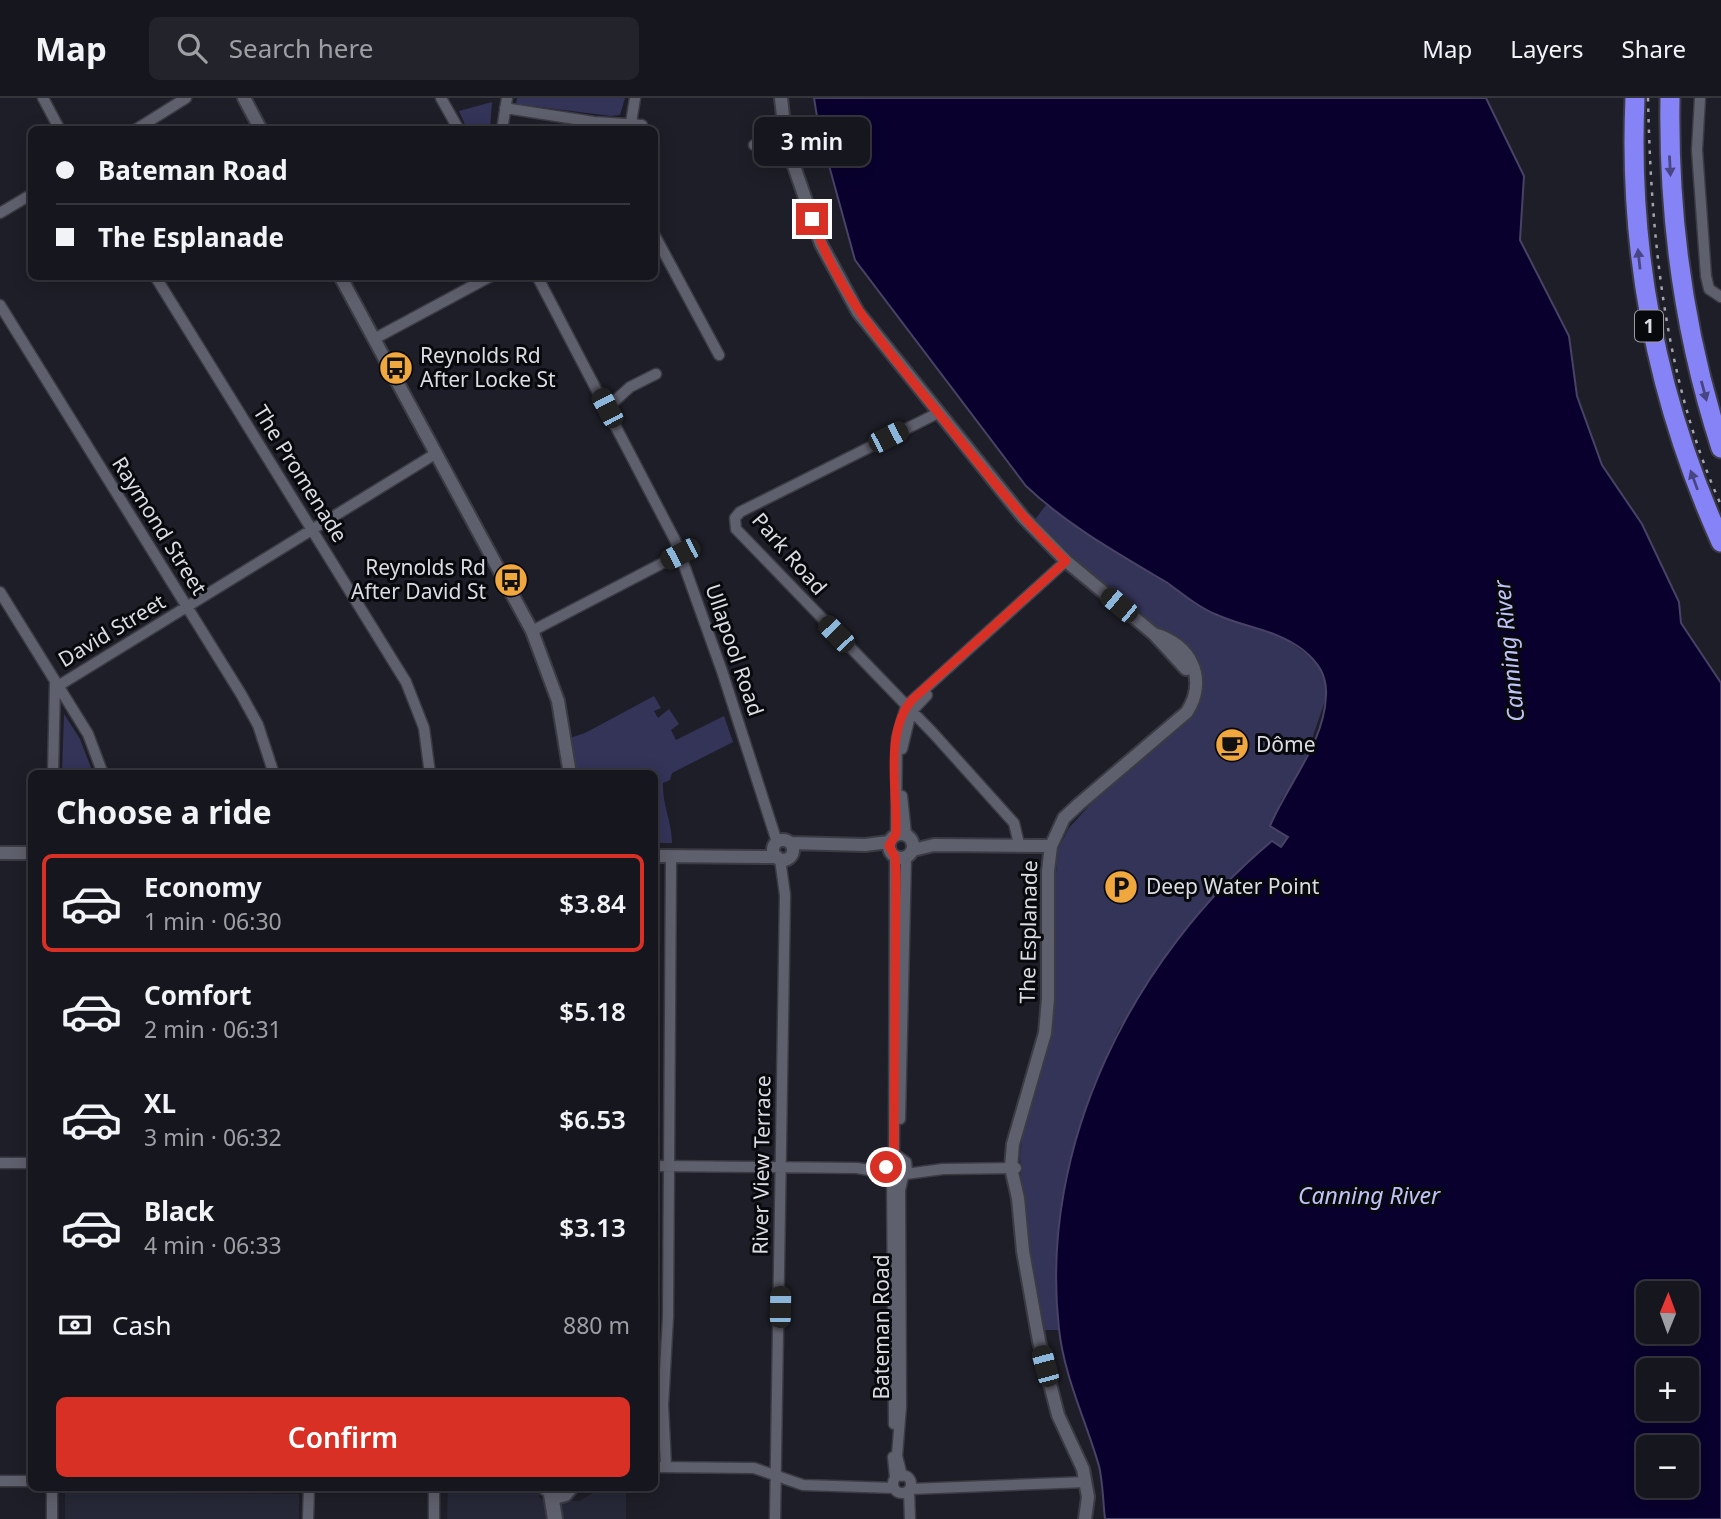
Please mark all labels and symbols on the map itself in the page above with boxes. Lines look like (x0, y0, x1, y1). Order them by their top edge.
callout: 3 min (754, 117, 870, 166)
one-way arrow (1664, 155, 1675, 177)
route end (796, 203, 828, 235)
one-way arrow (1633, 248, 1644, 270)
road number: 1 (1635, 310, 1663, 342)
place label: Reynolds Rd After Locke St (420, 341, 556, 393)
bus stop icon: Reynolds Rd After Locke St (377, 349, 415, 387)
one-way arrow (1699, 380, 1710, 402)
car (588, 385, 627, 431)
street label: The Promenade (247, 400, 354, 547)
car (865, 418, 912, 456)
street label: Raymond Street (106, 451, 214, 600)
one-way arrow (1688, 469, 1699, 490)
street label: Park Road (746, 506, 833, 600)
car (657, 535, 704, 573)
place label: Reynolds Rd After David St (351, 553, 486, 605)
bus stop icon: Reynolds Rd After David St (492, 561, 530, 599)
water label: Canning River (1485, 578, 1531, 724)
street label: Ullapool Road (699, 580, 771, 719)
car (1097, 583, 1142, 627)
street label: David Street (53, 587, 171, 673)
car (814, 612, 859, 656)
cafe icon: Dôme (1213, 726, 1251, 764)
place label: Dôme (1256, 730, 1316, 758)
street label: The Esplanade (1013, 860, 1043, 1004)
parking icon: Deep Water Point (1102, 868, 1140, 906)
place label: Deep Water Point (1146, 872, 1320, 900)
street label: River View Terrace (745, 1075, 777, 1255)
route start (870, 1151, 902, 1183)
water label: Canning River (1298, 1179, 1441, 1211)
street label: Bateman Road (867, 1254, 895, 1400)
north arrow (1636, 1281, 1699, 1344)
car (770, 1286, 791, 1328)
car (1030, 1343, 1061, 1389)

